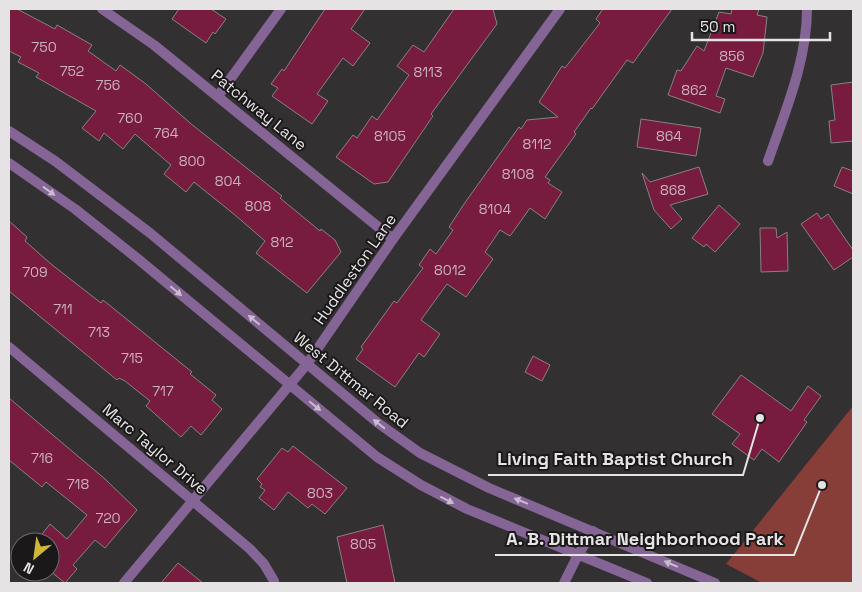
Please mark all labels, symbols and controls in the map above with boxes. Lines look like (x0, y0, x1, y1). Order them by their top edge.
scale bar (692, 10, 830, 42)
text: 50 m (700, 17, 735, 36)
house number: 750 (31, 38, 57, 56)
house number: 856 (719, 47, 745, 65)
house number: 752 (60, 62, 84, 80)
house number: 8113 (414, 63, 442, 81)
street label: Patchway Lane (207, 65, 311, 155)
house number: 756 (96, 76, 120, 94)
house number: 862 (681, 81, 707, 99)
house number: 760 (117, 109, 143, 127)
house number: 764 (153, 124, 179, 142)
house number: 8105 (374, 127, 406, 145)
house number: 864 (656, 127, 682, 145)
house number: 8112 (523, 135, 551, 153)
house number: 800 (179, 152, 205, 170)
house number: 8108 (502, 165, 534, 183)
house number: 804 (215, 172, 241, 190)
house number: 868 (660, 181, 686, 199)
one-way arrow (42, 186, 56, 196)
house number: 808 (245, 197, 271, 215)
house number: 8104 (479, 200, 511, 218)
street label: Huddleston Lane (309, 209, 401, 329)
house number: 812 (270, 233, 294, 251)
house number: 8012 (434, 261, 466, 279)
house number: 709 (22, 263, 48, 281)
one-way arrow (170, 286, 183, 297)
house number: 711 (53, 300, 73, 318)
one-way arrow (248, 314, 261, 325)
house number: 713 (88, 323, 110, 341)
street label: West Dittmar Road (289, 327, 413, 433)
house number: 715 (121, 349, 143, 367)
house number: 717 (152, 382, 174, 400)
street label: Marc Taylor Drive (98, 399, 212, 499)
one-way arrow (308, 401, 321, 412)
one-way arrow (373, 418, 386, 429)
callout: Living Faith Baptist Church (488, 442, 743, 475)
text: Living Faith Baptist Church (497, 447, 733, 470)
house number: 716 (31, 449, 53, 467)
house number: 718 (67, 475, 89, 493)
house number: 803 (307, 484, 333, 502)
one-way arrow (440, 496, 455, 504)
one-way arrow (514, 497, 528, 505)
house number: 720 (95, 509, 121, 527)
callout: A. B. Dittmar Neighborhood Park (495, 522, 794, 555)
text: A. B. Dittmar Neighborhood Park (506, 527, 784, 550)
north arrow (10, 532, 60, 582)
house number: 805 (350, 535, 376, 553)
text: N (20, 558, 37, 579)
one-way arrow (664, 559, 678, 567)

